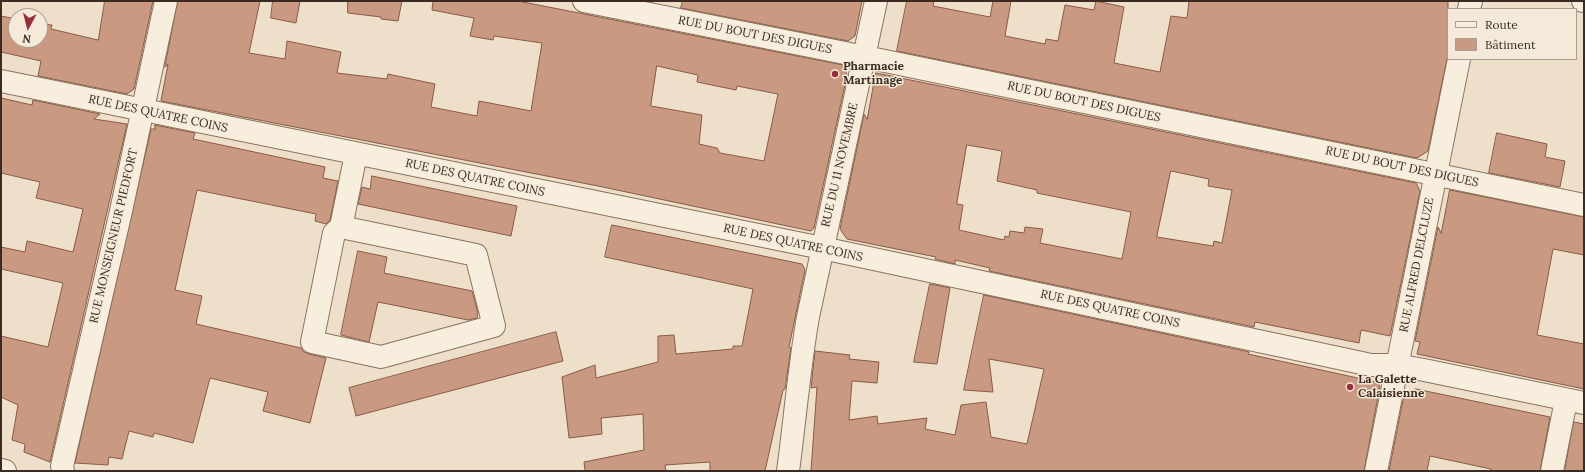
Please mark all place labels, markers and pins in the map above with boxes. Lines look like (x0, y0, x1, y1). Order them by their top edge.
place label: Pharmacie Martinage (843, 60, 904, 88)
marker: Pharmacie Martinage (830, 69, 840, 79)
place label: La Galette Calaisienne (1358, 373, 1424, 401)
marker: La Galette Calaisienne (1345, 382, 1355, 392)

